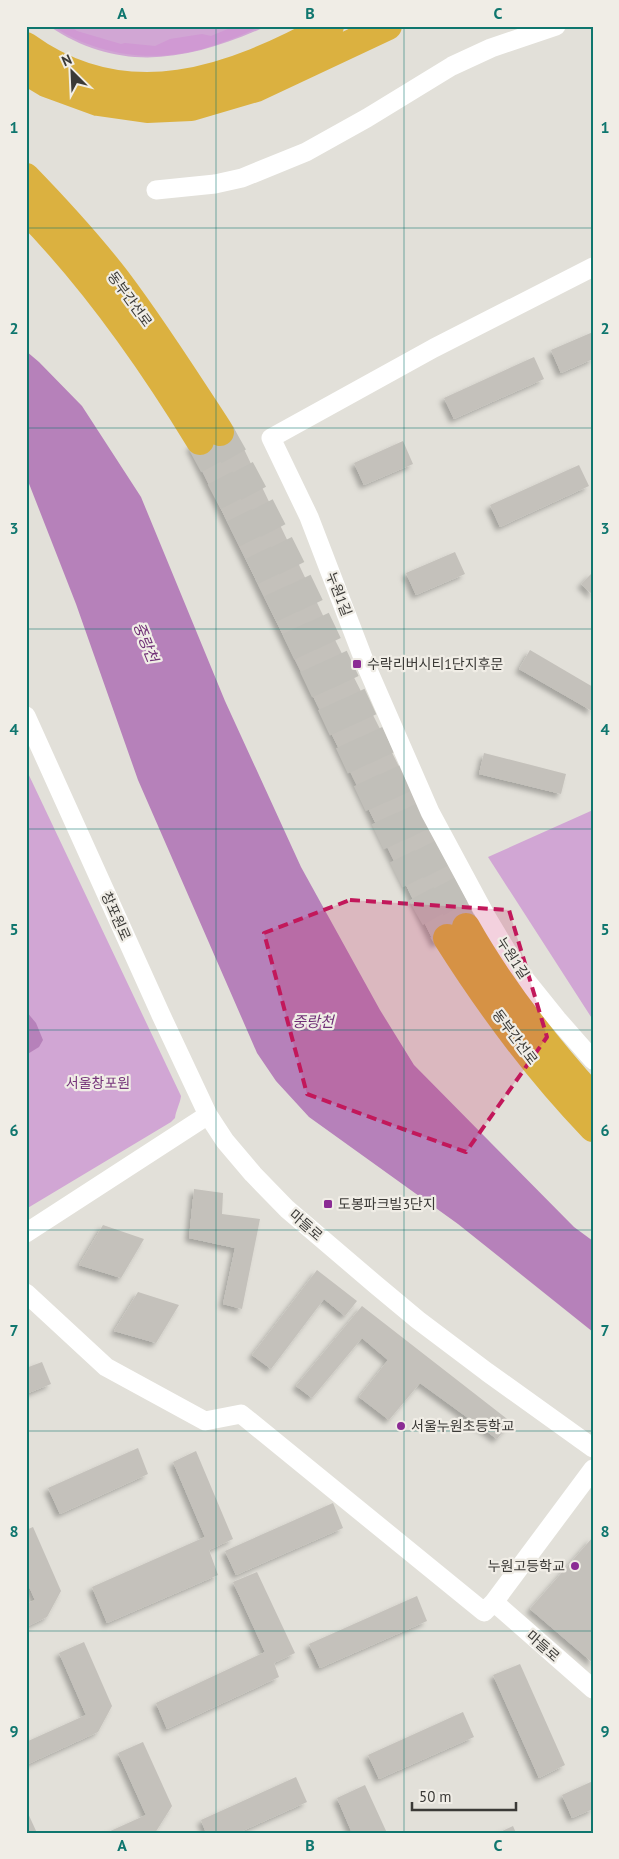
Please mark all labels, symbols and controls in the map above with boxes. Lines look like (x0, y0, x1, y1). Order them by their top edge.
text: A (117, 3, 127, 23)
text: B (305, 3, 315, 23)
text: C (494, 3, 503, 23)
north arrow (48, 48, 98, 98)
text: N (59, 50, 75, 70)
text: 1 (9, 117, 19, 137)
text: 1 (600, 117, 610, 137)
street label: 동부간선로 (104, 268, 156, 330)
text: 2 (9, 318, 19, 338)
text: 2 (600, 318, 610, 338)
text: 3 (9, 518, 19, 538)
text: 3 (600, 518, 610, 538)
street label: 누원1길 (322, 569, 356, 619)
water label: 중랑천 (129, 619, 163, 667)
place label: 수락리버시티1단지후문 (367, 655, 504, 673)
marker: 수락리버시티1단지후문 (351, 658, 363, 670)
text: 4 (9, 719, 19, 739)
text: 4 (600, 719, 610, 739)
street label: 창포원로 (97, 889, 135, 943)
text: 5 (9, 919, 19, 939)
text: 5 (600, 919, 610, 939)
street label: 누원1길 (493, 934, 533, 982)
street label: 동부간선로 (488, 1006, 542, 1068)
water label: 중랑천 (292, 1012, 336, 1031)
park label: 서울창포원 (66, 1074, 130, 1092)
text: 6 (9, 1120, 19, 1140)
text: 6 (600, 1120, 610, 1140)
place label: 도봉파크빌3단지 (338, 1195, 436, 1213)
marker: 도봉파크빌3단지 (322, 1198, 334, 1210)
street label: 마들로 (286, 1206, 327, 1245)
text: 7 (9, 1320, 19, 1340)
text: 7 (600, 1320, 610, 1340)
place label: 서울누원초등학교 (411, 1417, 514, 1435)
marker: 서울누원초등학교 (395, 1420, 407, 1432)
text: 8 (9, 1521, 19, 1541)
text: 8 (600, 1521, 610, 1541)
place label: 누원고등학교 (488, 1557, 565, 1575)
marker: 누원고등학교 (569, 1560, 581, 1572)
street label: 마들로 (523, 1627, 564, 1666)
text: 9 (9, 1721, 19, 1741)
text: 9 (600, 1721, 610, 1741)
scale bar (412, 1779, 515, 1811)
text: 50 m (419, 1787, 452, 1806)
text: A (117, 1835, 127, 1855)
text: B (305, 1835, 315, 1855)
text: C (494, 1835, 503, 1855)

